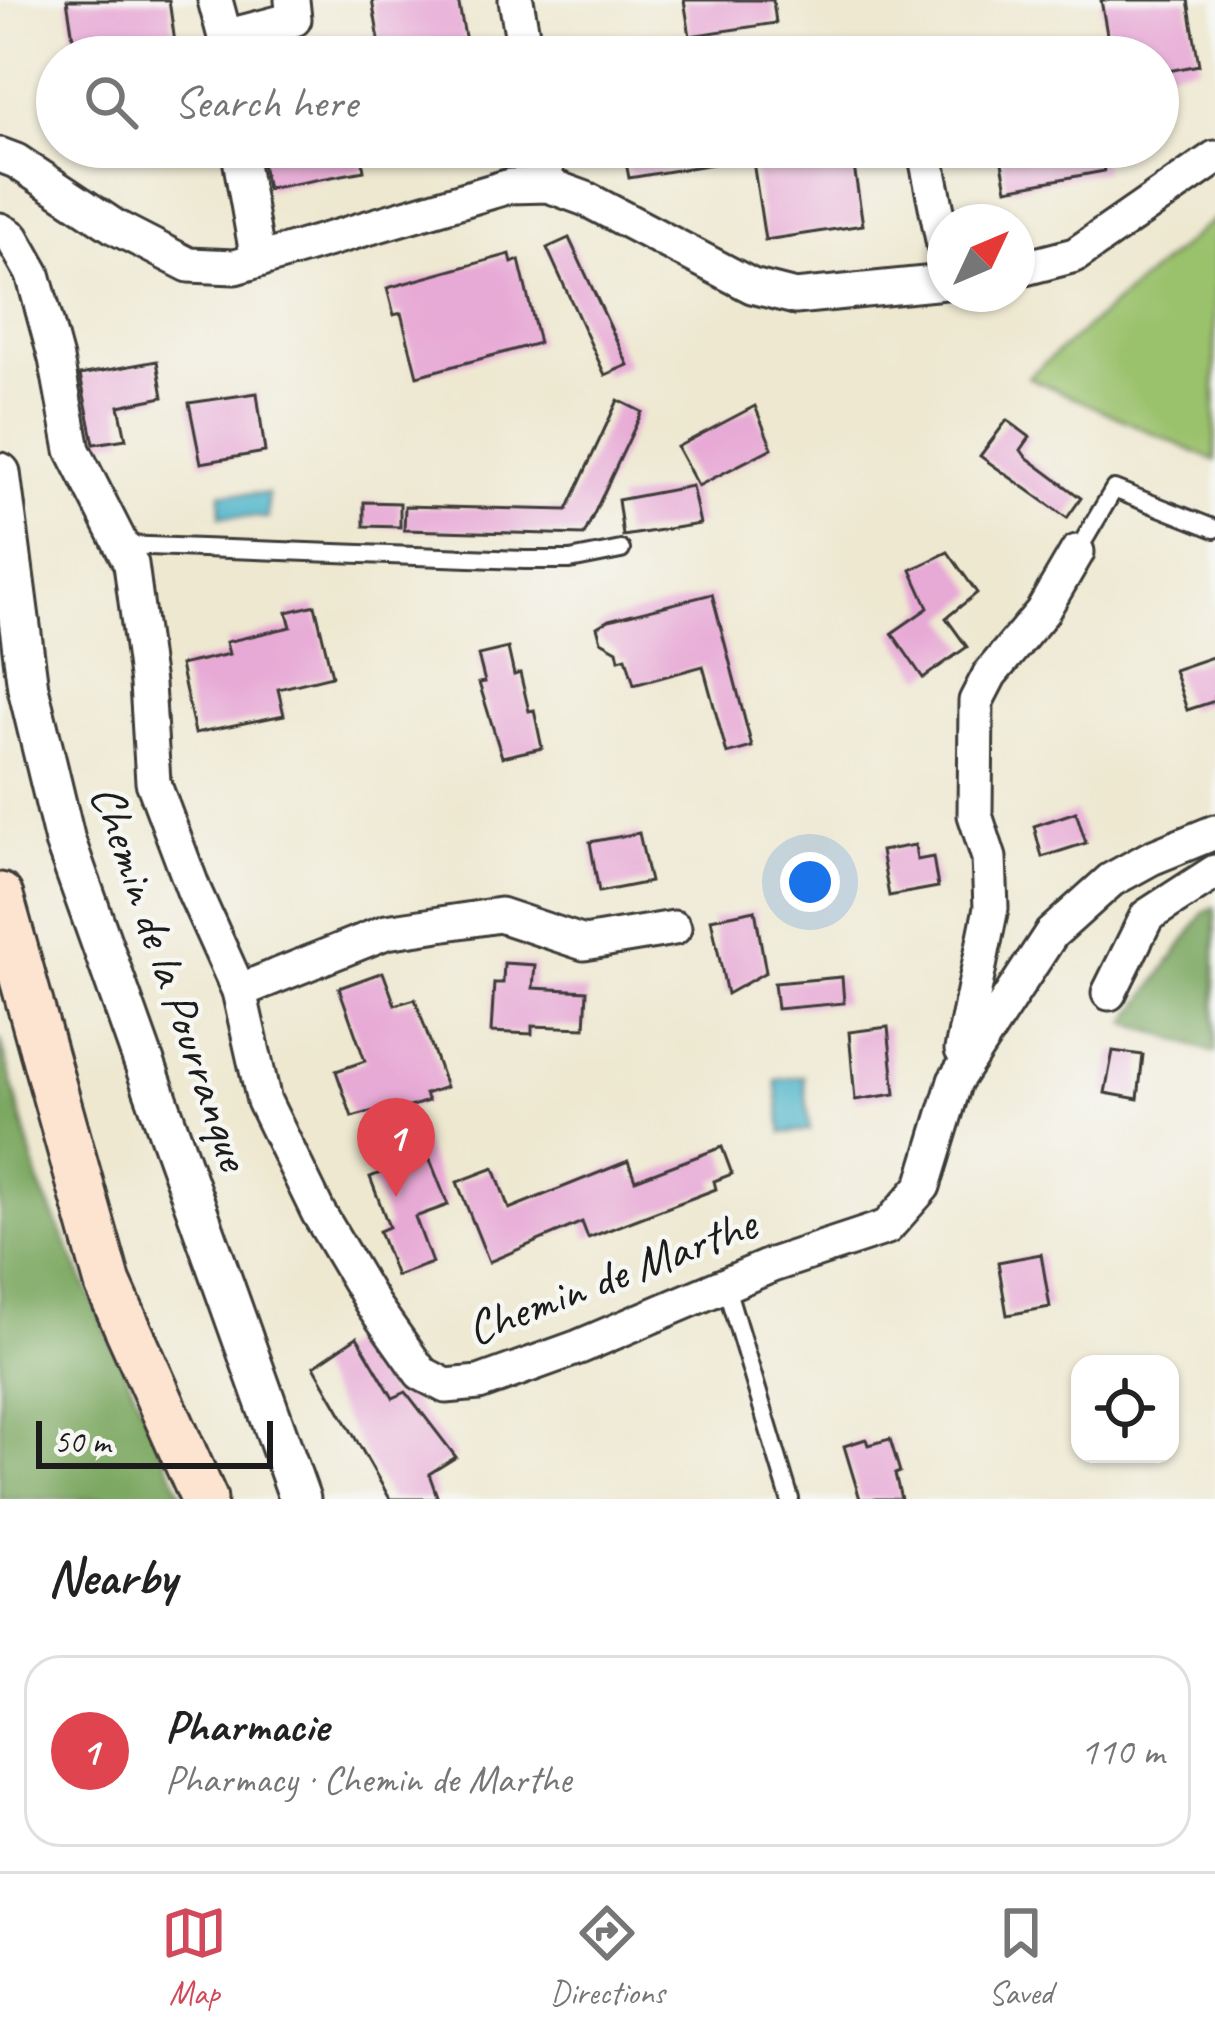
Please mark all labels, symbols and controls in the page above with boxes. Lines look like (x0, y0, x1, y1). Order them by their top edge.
search box (36, 36, 1179, 168)
icon: search (78, 69, 144, 135)
text: Search here (174, 74, 357, 131)
north arrow (927, 204, 1035, 312)
street label: Chemin de la Pourranque (77, 777, 266, 1180)
your location (780, 852, 840, 912)
pin: 1 (357, 1098, 435, 1197)
street label: Chemin de Marthe (458, 1192, 767, 1359)
map controls (1071, 1355, 1179, 1463)
button: locate (1071, 1355, 1179, 1463)
scale bar (36, 1415, 273, 1468)
text: 50 m (54, 1421, 110, 1463)
text: Nearby (48, 1545, 176, 1609)
text: Pharmacie (165, 1698, 328, 1755)
text: 1 (81, 1727, 99, 1776)
text: 110 m (1080, 1727, 1164, 1776)
text: Pharmacy · Chemin de Marthe (165, 1755, 571, 1804)
tab: Map (161, 1900, 227, 2014)
tab: Directions (550, 1900, 665, 2014)
tab: Saved (988, 1900, 1054, 2014)

